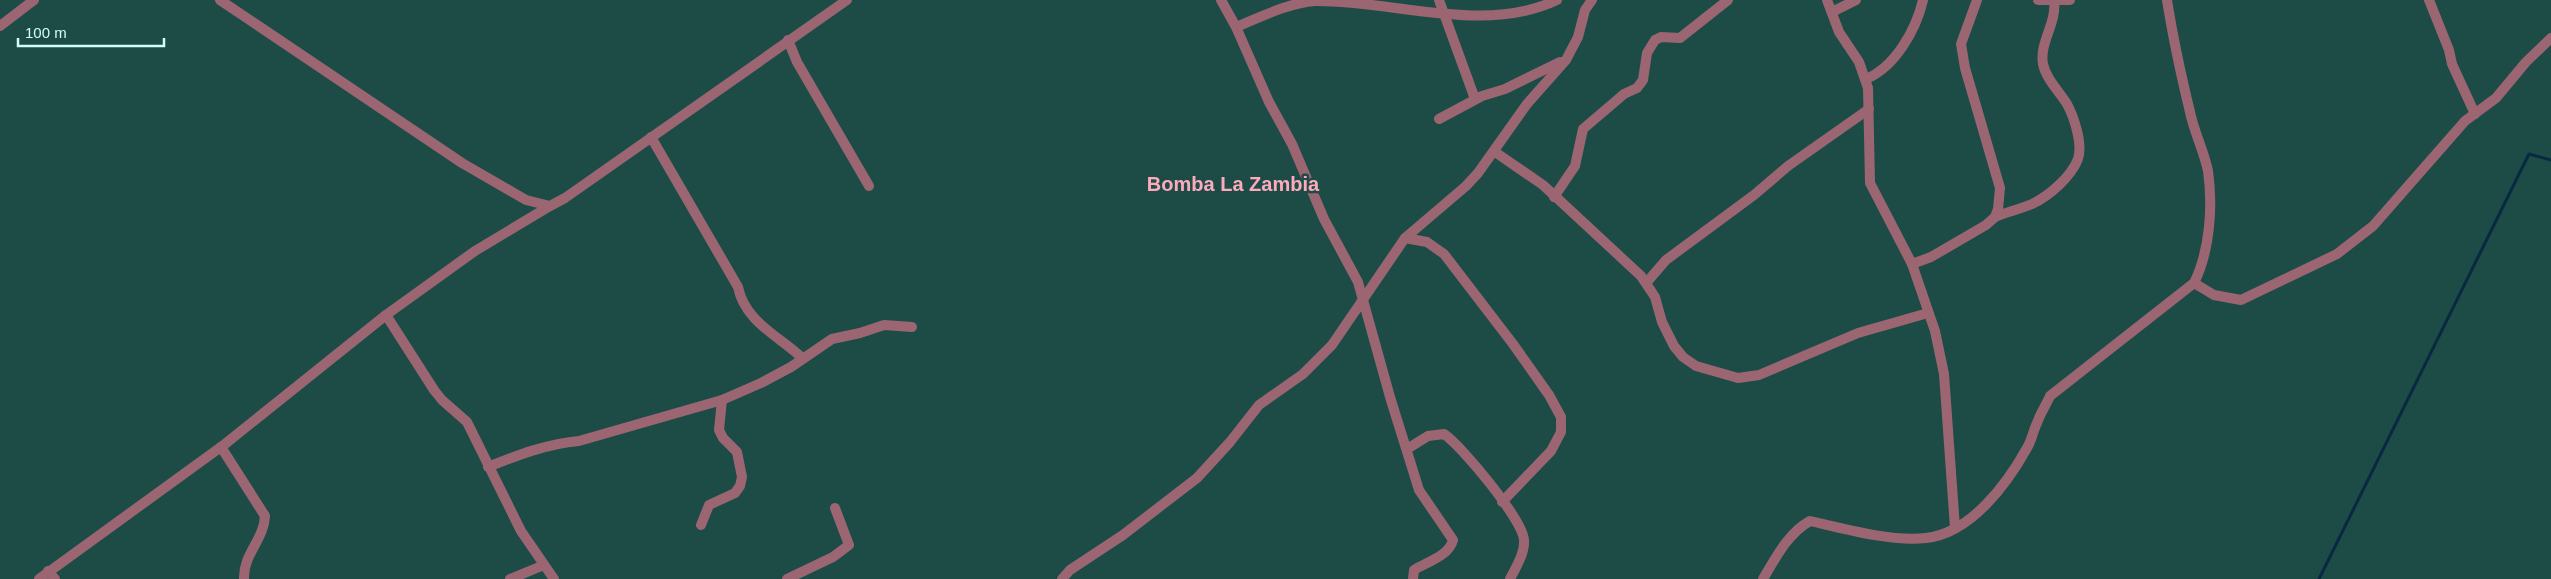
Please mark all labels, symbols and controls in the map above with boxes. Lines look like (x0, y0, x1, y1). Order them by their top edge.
scale bar (18, 15, 164, 47)
text: 100 m (25, 24, 67, 41)
district label: Bomba La Zambia (1147, 173, 1320, 195)

